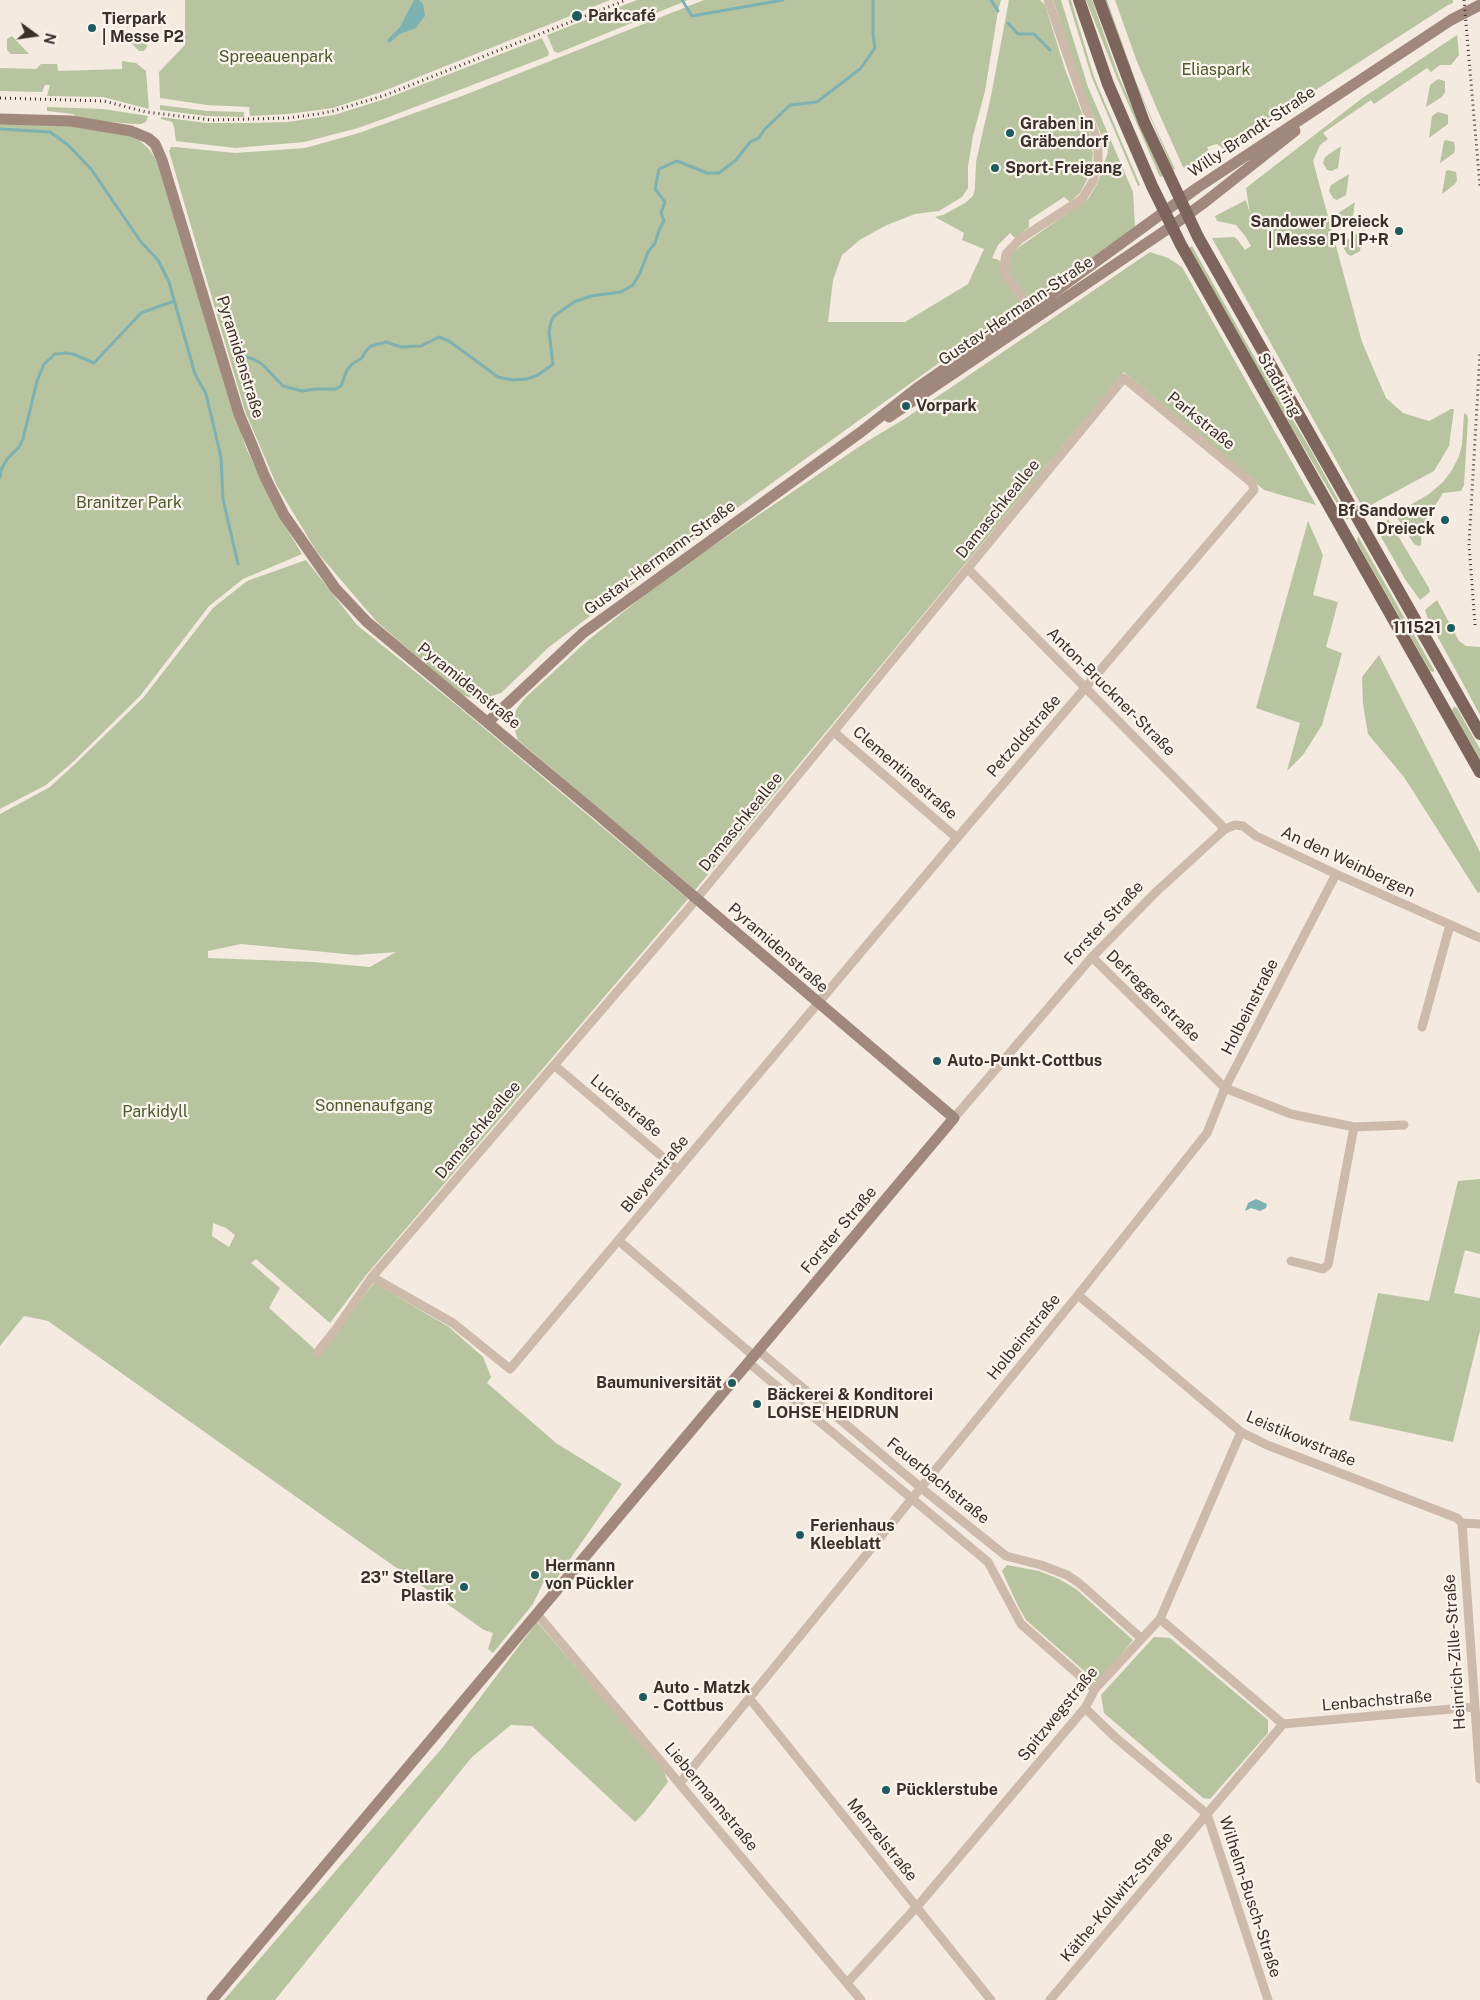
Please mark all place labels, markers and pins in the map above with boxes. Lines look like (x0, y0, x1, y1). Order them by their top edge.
place label: Parkcafé (588, 6, 656, 26)
place label: Tierpark | Messe P2 (102, 9, 184, 47)
marker: Parkcafé (570, 9, 584, 23)
marker: Tierpark | Messe P2 (86, 22, 98, 34)
place label: Graben in Gräbendorf (1020, 114, 1108, 152)
marker: Graben in Gräbendorf (1004, 127, 1016, 139)
place label: Sport-Freigang (1005, 158, 1122, 178)
marker: Sport-Freigang (989, 162, 1001, 174)
place label: Sandower Dreieck | Messe P1 | P+R (1250, 212, 1389, 250)
marker: Sandower Dreieck | Messe P1 | P+R (1393, 225, 1405, 237)
place label: Vorpark (916, 396, 977, 416)
marker: Vorpark (900, 400, 912, 412)
place label: Bf Sandower Dreieck (1338, 501, 1435, 539)
marker: Bf Sandower Dreieck (1439, 514, 1451, 526)
place label: 111521 (1393, 618, 1441, 638)
marker: 111521 (1445, 622, 1457, 634)
place label: Auto-Punkt-Cottbus (947, 1051, 1102, 1071)
marker: Auto-Punkt-Cottbus (931, 1055, 943, 1067)
place label: Baumuniversität (596, 1373, 722, 1393)
marker: Baumuniversität (726, 1377, 738, 1389)
place label: Bäckerei & Konditorei LOHSE HEIDRUN (767, 1385, 933, 1423)
marker: Bäckerei & Konditorei LOHSE HEIDRUN (751, 1398, 763, 1410)
place label: Ferienhaus Kleeblatt (810, 1516, 895, 1554)
marker: Ferienhaus Kleeblatt (794, 1529, 806, 1541)
place label: Hermann von Pückler (545, 1556, 634, 1594)
place label: 23" Stellare Plastik (360, 1568, 454, 1606)
marker: Hermann von Pückler (529, 1569, 541, 1581)
marker: 23" Stellare Plastik (458, 1581, 470, 1593)
place label: Auto - Matzk - Cottbus (653, 1678, 750, 1716)
marker: Auto - Matzk - Cottbus (637, 1691, 649, 1703)
place label: Pücklerstube (896, 1780, 998, 1800)
marker: Pücklerstube (880, 1784, 892, 1796)

